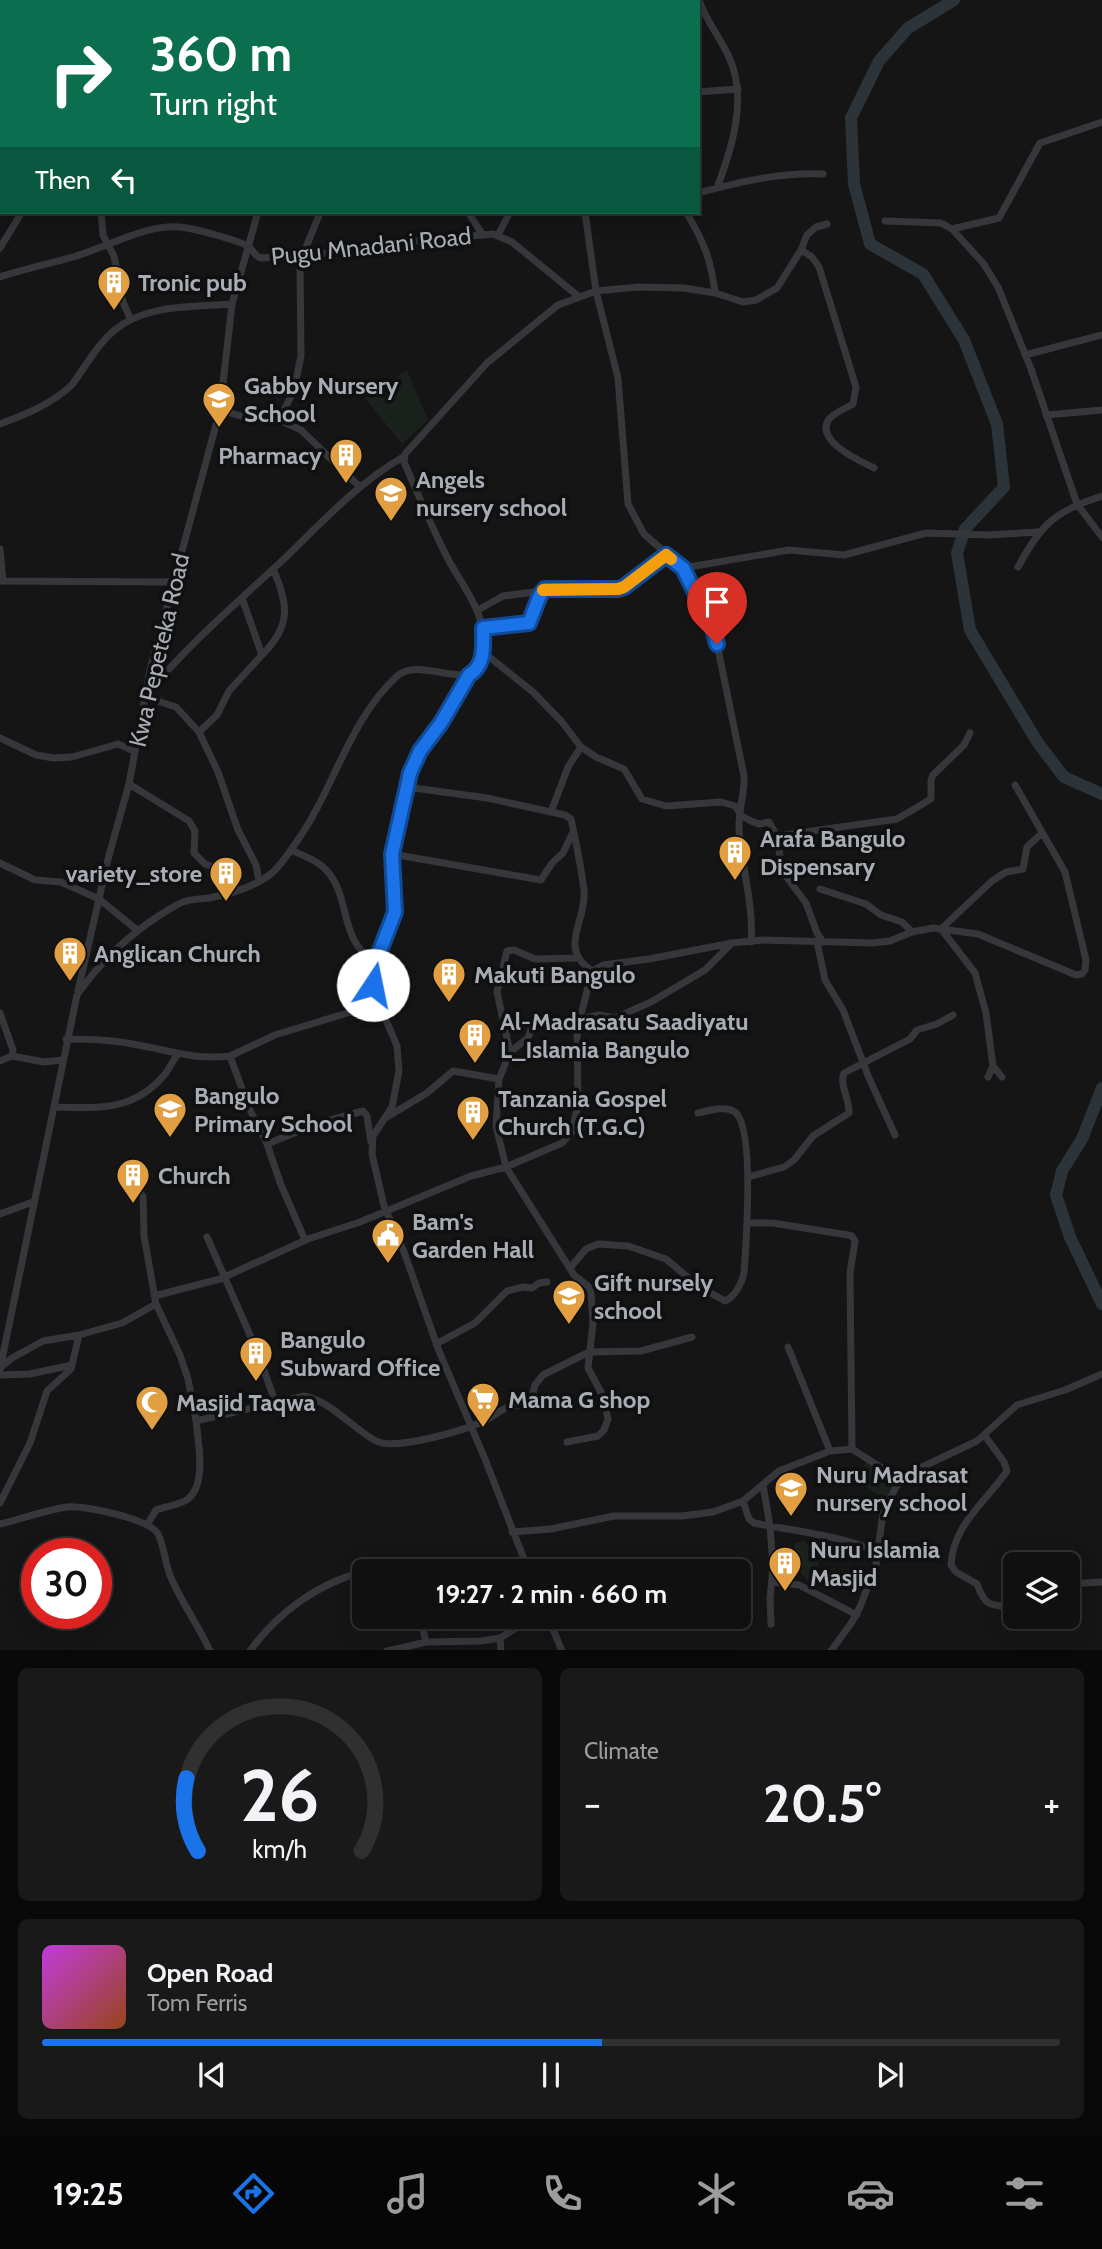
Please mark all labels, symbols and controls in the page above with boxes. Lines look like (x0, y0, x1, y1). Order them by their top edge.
text: 360 m (150, 24, 292, 83)
icon: right (35, 28, 126, 119)
text: Turn right (150, 84, 277, 123)
icon: left (105, 161, 143, 199)
text: Then (35, 164, 91, 196)
street label: Pugu Mnadani Road (269, 221, 473, 271)
building icon: Tronic pub (95, 263, 133, 312)
place label: Tronic pub (138, 268, 247, 297)
place label: Gabby Nursery School (244, 371, 399, 428)
school or university icon: Gabby Nursery School (200, 380, 238, 429)
building icon: Pharmacy (327, 436, 365, 485)
place label: Pharmacy (218, 441, 322, 470)
place label: Angels nursery school (416, 465, 567, 522)
school or university icon: Angels nursery school (372, 474, 410, 523)
street label: Kwa Pepeteka Road (123, 550, 195, 750)
pin (687, 572, 747, 644)
icon: arrive (698, 583, 736, 621)
place label: Arafa Bangulo Dispensary (760, 824, 906, 881)
building icon: Arafa Bangulo Dispensary (716, 833, 754, 882)
building icon: variety_store (207, 854, 245, 903)
place label: variety_store (66, 859, 202, 888)
building icon: Anglican Church (51, 934, 89, 983)
place label: Anglican Church (94, 939, 261, 968)
position arrow (336, 948, 410, 1022)
building icon: Makuti Bangulo (430, 955, 468, 1004)
place label: Makuti Bangulo (474, 960, 636, 989)
place label: Al-Madrasatu Saadiyatu L_Islamia Bangulo (500, 1007, 748, 1064)
building icon: Al-Madrasatu Saadiyatu L_Islamia Bangulo (456, 1016, 494, 1065)
place label: Bangulo Primary School (194, 1081, 353, 1138)
place label: Tanzania Gospel Church (T.G.C) (498, 1084, 667, 1141)
school or university icon: Bangulo Primary School (151, 1090, 189, 1139)
building icon: Tanzania Gospel Church (T.G.C) (454, 1093, 492, 1142)
building icon: Church (114, 1156, 152, 1205)
place label: Church (158, 1161, 231, 1190)
place label: Bam's Garden Hall (412, 1207, 534, 1264)
public building icon: Bam's Garden Hall (369, 1216, 407, 1265)
place label: Gift nursely school (594, 1268, 713, 1325)
school or university icon: Gift nursely school (550, 1277, 588, 1326)
place label: Bangulo Subward Office (280, 1325, 440, 1382)
building icon: Bangulo Subward Office (237, 1334, 275, 1383)
supermarket icon: Mama G shop (464, 1380, 502, 1429)
mosque icon: Masjid Taqwa (133, 1383, 171, 1432)
place label: Mama G shop (508, 1385, 650, 1414)
place label: Masjid Taqwa (176, 1388, 316, 1417)
place label: Nuru Madrasat nursery school (816, 1460, 968, 1517)
school or university icon: Nuru Madrasat nursery school (772, 1469, 810, 1518)
place label: Nuru Islamia Masjid (810, 1535, 940, 1592)
speed limit sign: 30 (21, 1538, 112, 1629)
building icon: Nuru Islamia Masjid (766, 1544, 804, 1593)
map controls (1003, 1552, 1080, 1629)
button: layers (1003, 1552, 1080, 1629)
text: 19:27 · 2 min · 660 m (436, 1578, 667, 1610)
text: Climate (584, 1737, 659, 1765)
text: 26 (240, 1751, 320, 1839)
text: 20.5° (763, 1772, 881, 1835)
text: − (584, 1780, 601, 1827)
text: + (1043, 1780, 1060, 1827)
text: km/h (253, 1833, 307, 1863)
text: Open Road (147, 1957, 273, 1989)
text: Tom Ferris (147, 1989, 247, 2017)
icon: previous (193, 2056, 231, 2094)
icon: pause (532, 2056, 570, 2094)
icon: next (871, 2056, 909, 2094)
icon: directions (229, 2169, 278, 2218)
icon: music (383, 2169, 432, 2218)
icon: phone (538, 2169, 587, 2218)
icon: climate (692, 2169, 741, 2218)
icon: car (846, 2169, 895, 2218)
icon: filters (1000, 2169, 1049, 2218)
text: 19:25 (53, 2174, 124, 2213)

